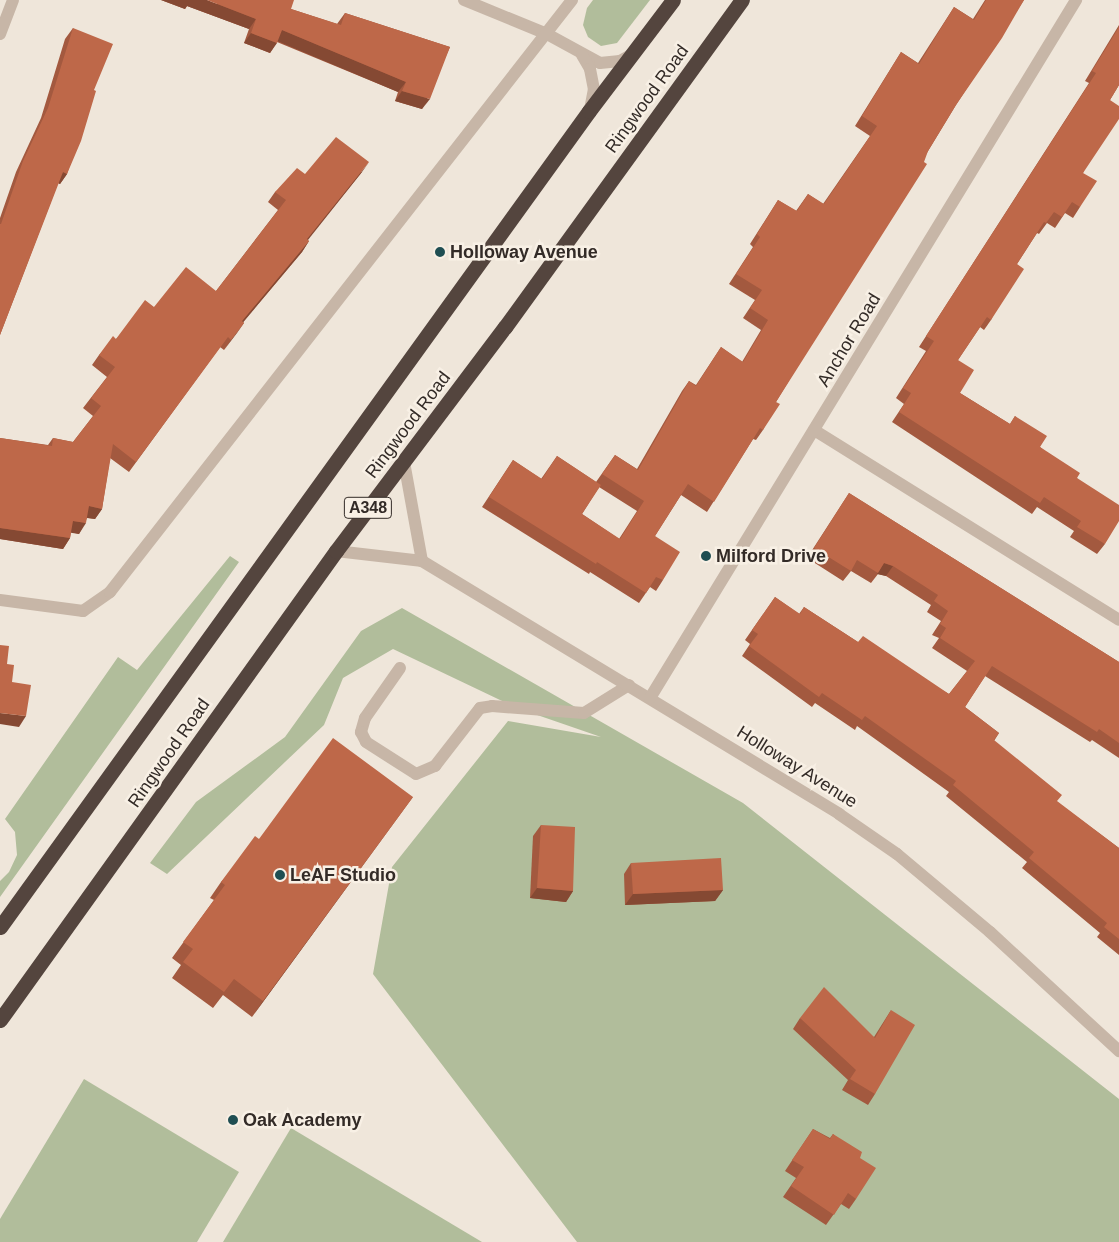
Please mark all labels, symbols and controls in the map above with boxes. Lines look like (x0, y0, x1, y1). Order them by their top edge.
street label: Ringwood Road (601, 41, 693, 157)
place label: Holloway Avenue (450, 241, 598, 263)
marker: Holloway Avenue (434, 246, 446, 258)
street label: Anchor Road (813, 289, 885, 391)
street label: Ringwood Road (361, 367, 455, 483)
road number: A348 (343, 494, 393, 522)
place label: Milford Drive (716, 545, 826, 567)
marker: Milford Drive (700, 550, 712, 562)
street label: Ringwood Road (123, 694, 215, 812)
street label: Holloway Avenue (732, 721, 862, 813)
place label: LeAF Studio (290, 864, 396, 886)
marker: LeAF Studio (274, 869, 286, 881)
place label: Oak Academy (243, 1109, 362, 1131)
marker: Oak Academy (227, 1114, 239, 1126)

